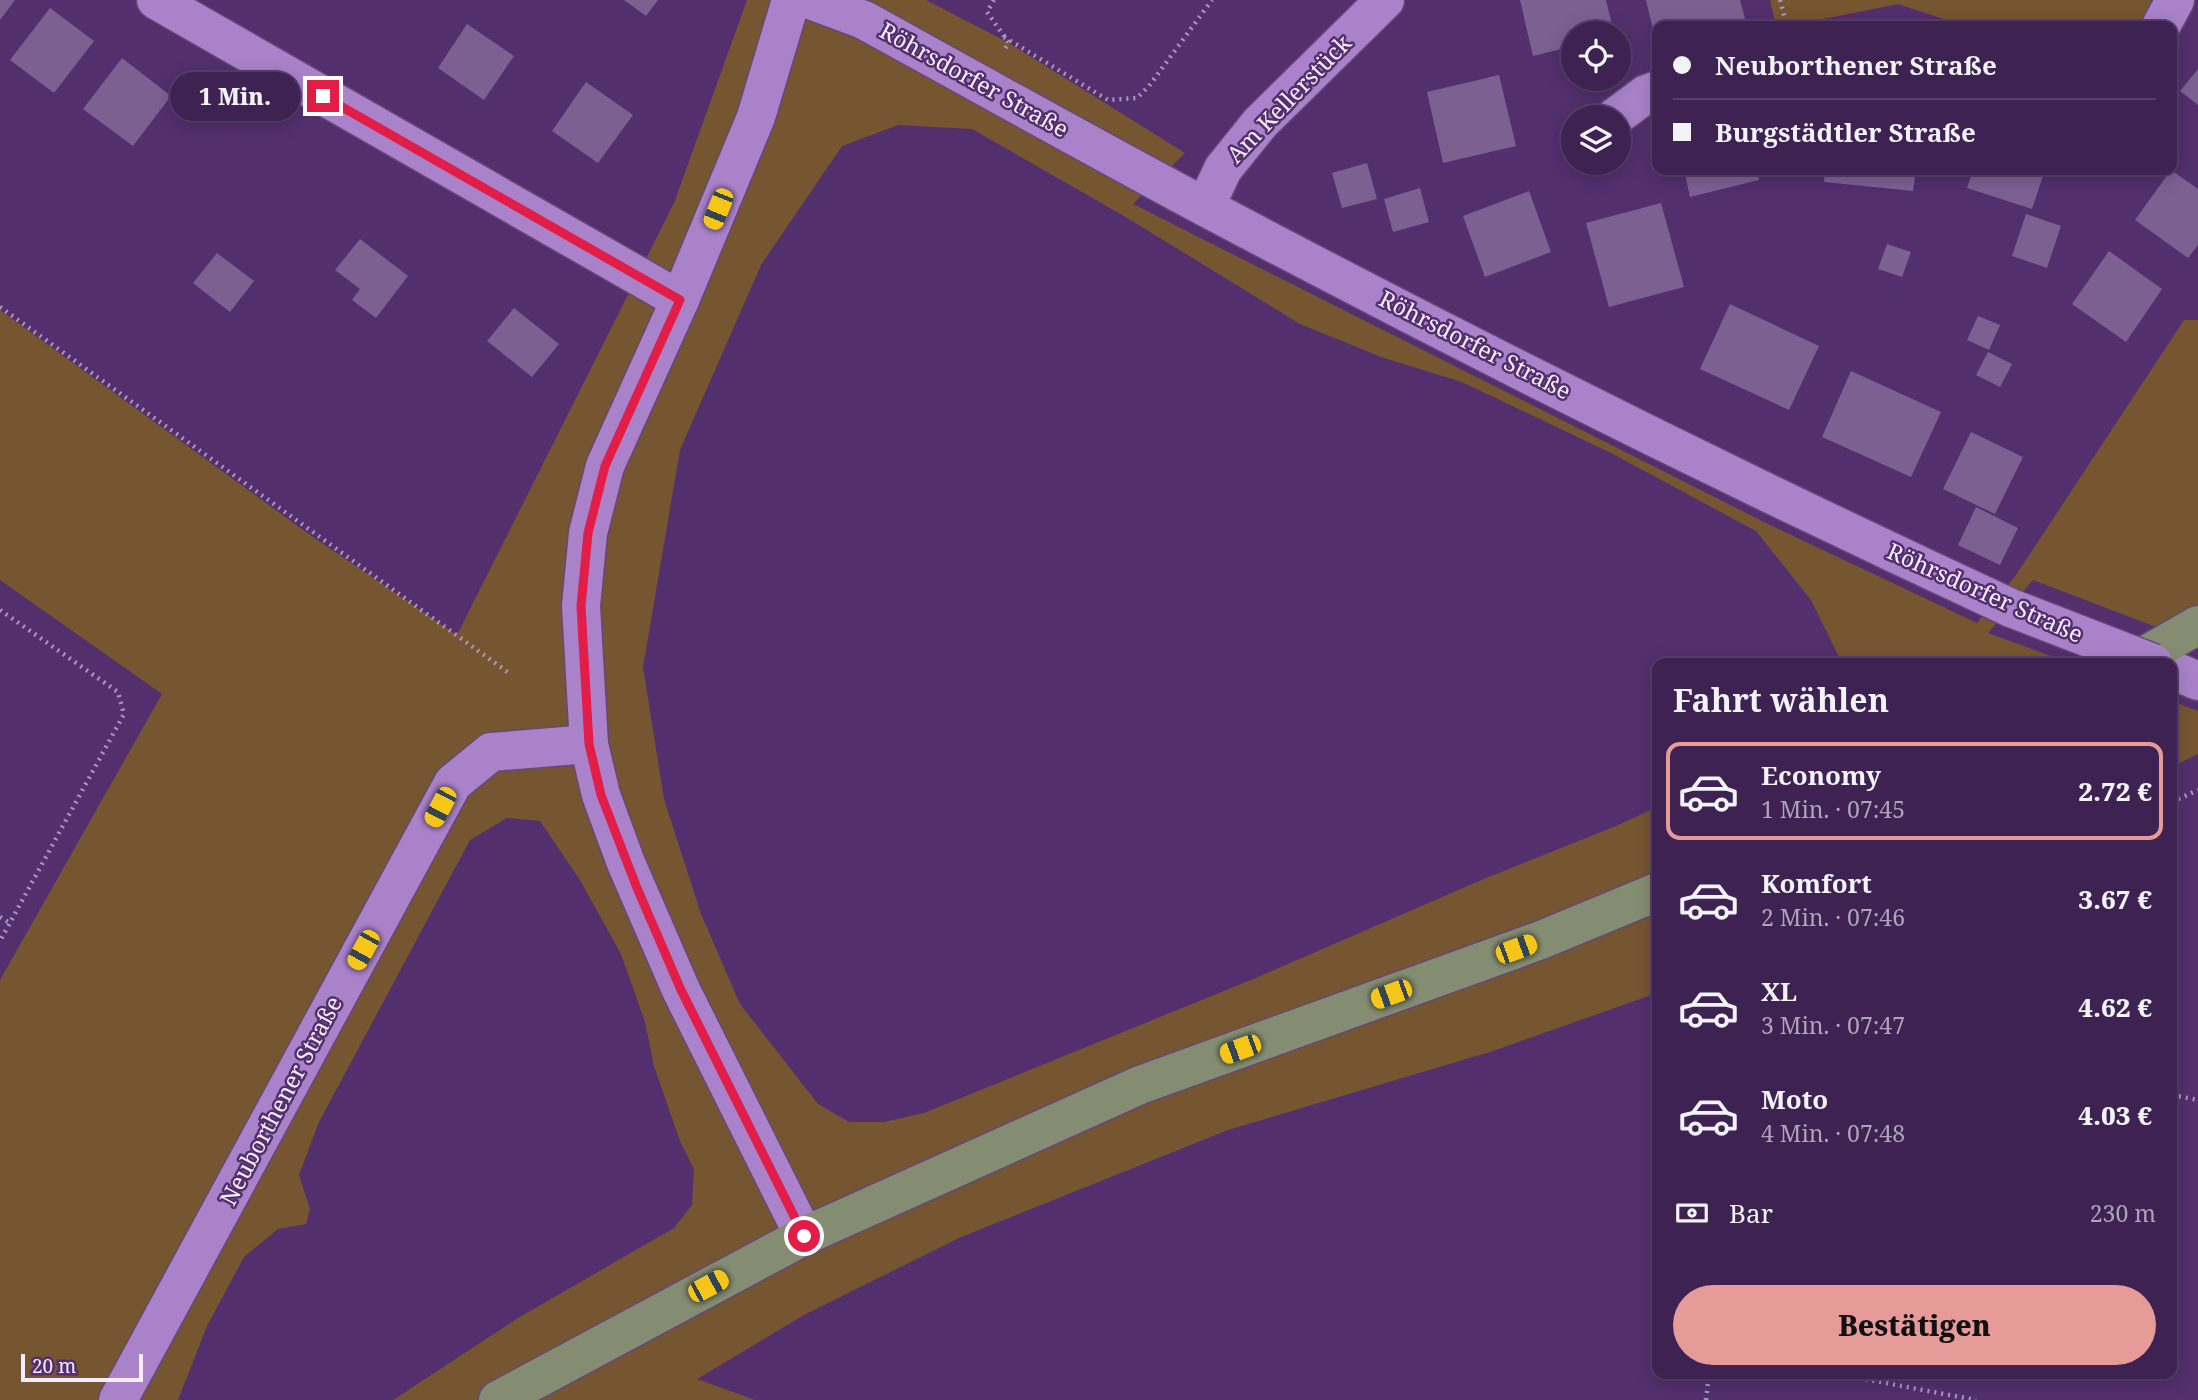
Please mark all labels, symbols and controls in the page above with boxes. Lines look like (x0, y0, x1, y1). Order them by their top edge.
street label: Röhrsdorfer Straße (874, 14, 1075, 144)
map controls (1561, 21, 1631, 175)
button: locate (1561, 21, 1631, 91)
street label: Am Kellerstück (1219, 27, 1358, 170)
text: Neuborthener Straße (1715, 47, 1997, 83)
callout: 1 Min. (169, 72, 298, 120)
text: 1 Min. (199, 80, 271, 112)
route end (307, 80, 339, 112)
button: layers (1561, 105, 1631, 175)
text: Burgstädtler Straße (1715, 114, 1976, 150)
car (701, 186, 736, 232)
street label: Röhrsdorfer Straße (1374, 282, 1577, 406)
street label: Röhrsdorfer Straße (1882, 535, 2088, 650)
text: Fahrt wählen (1673, 678, 1889, 721)
text: Economy (1761, 757, 1881, 793)
icon: car (1677, 760, 1740, 823)
text: 2.72 € (2078, 773, 2152, 809)
car (421, 784, 460, 830)
text: 1 Min. · 07:45 (1761, 793, 1905, 825)
text: Komfort (1761, 865, 1872, 901)
icon: car (1677, 868, 1740, 931)
text: 3.67 € (2078, 881, 2152, 917)
text: 2 Min. · 07:46 (1761, 901, 1905, 933)
car (344, 927, 383, 973)
car (1493, 932, 1540, 966)
text: XL (1761, 973, 1797, 1009)
icon: car (1677, 976, 1740, 1039)
car (1368, 977, 1415, 1011)
text: 4.62 € (2078, 989, 2152, 1025)
street label: Neuborthener Straße (211, 990, 349, 1211)
text: 3 Min. · 07:47 (1761, 1009, 1905, 1041)
car (1217, 1032, 1264, 1066)
text: Moto (1761, 1081, 1828, 1117)
icon: car (1677, 1084, 1740, 1147)
text: 4.03 € (2078, 1097, 2152, 1133)
text: 4 Min. · 07:48 (1761, 1117, 1905, 1149)
icon: cash (1673, 1194, 1711, 1232)
text: Bar (1729, 1195, 1773, 1231)
text: 230 m (2090, 1197, 2156, 1229)
route start (788, 1220, 820, 1252)
car (685, 1267, 732, 1305)
button: Bestätigen (1673, 1285, 2156, 1365)
scale bar (21, 1351, 144, 1383)
text: 20 m (32, 1353, 76, 1379)

